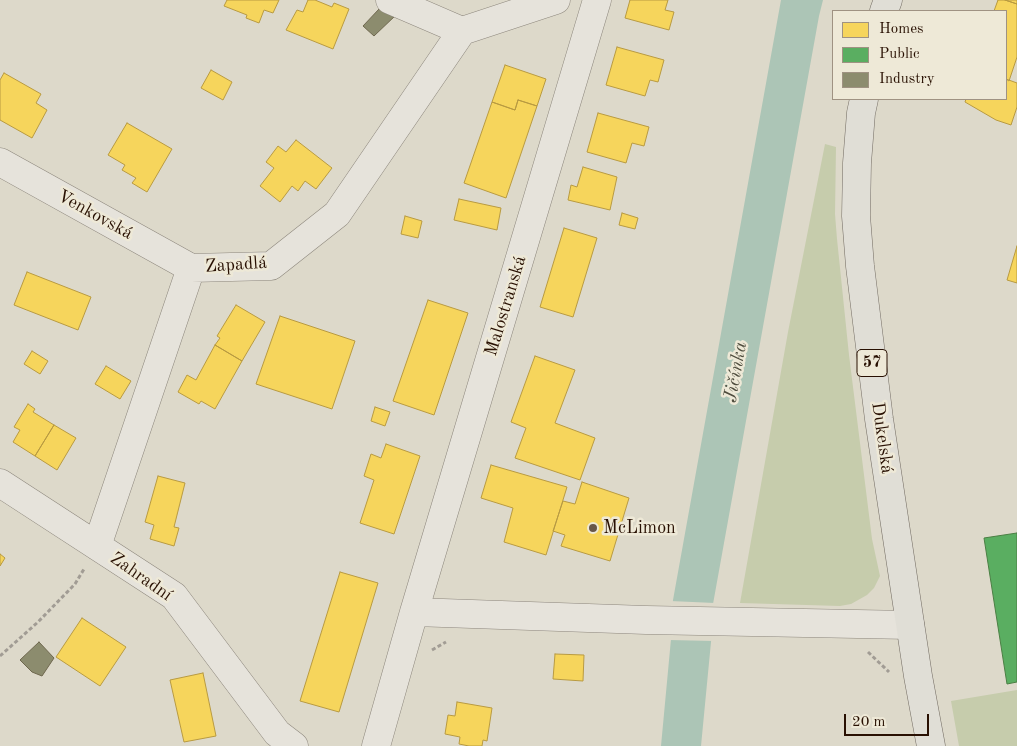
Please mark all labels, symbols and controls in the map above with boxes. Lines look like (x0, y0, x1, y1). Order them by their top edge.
legend (832, 10, 1007, 100)
text: Homes (879, 22, 924, 37)
text: Public (879, 47, 920, 62)
text: Industry (879, 72, 935, 87)
street label: Venkovská (53, 185, 137, 245)
street label: Zapadlá (204, 252, 268, 278)
street label: Malostranská (480, 253, 532, 359)
water label: Jičínka (719, 340, 753, 404)
road number: 57 (857, 349, 887, 376)
street label: Dukelská (866, 401, 898, 475)
place label: McLimon (603, 517, 676, 539)
marker: McLimon (587, 522, 599, 534)
street label: Zahradní (106, 548, 176, 606)
scale bar (847, 704, 932, 736)
text: 20 m (852, 715, 886, 730)

